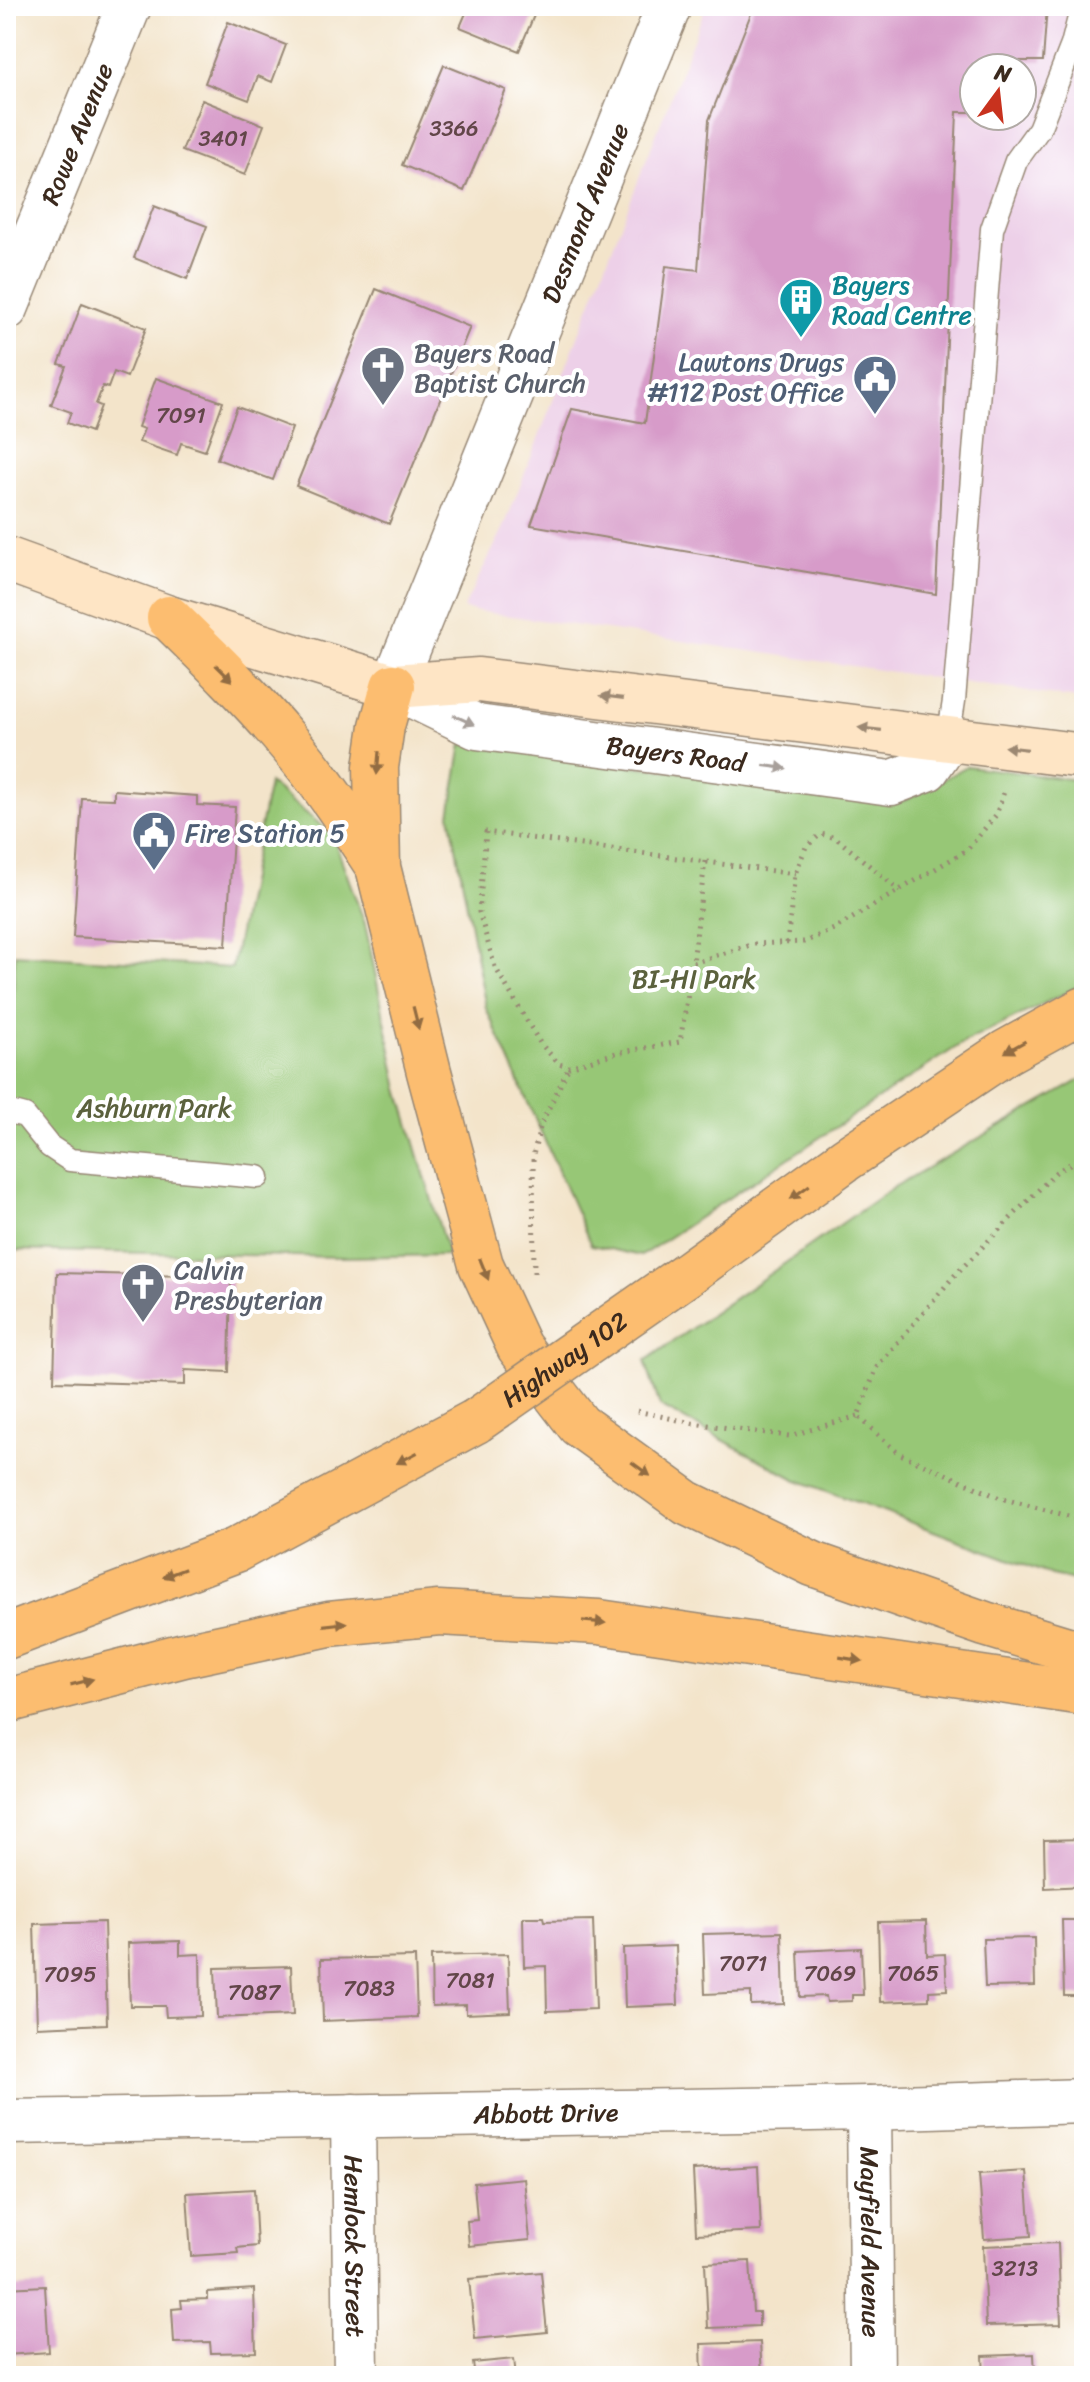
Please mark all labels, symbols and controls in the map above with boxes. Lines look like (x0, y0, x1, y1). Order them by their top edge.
north arrow (958, 52, 1038, 132)
text: N (990, 52, 1016, 94)
street label: Rowe Avenue (27, 56, 127, 212)
house number: 3366 (429, 109, 479, 148)
street label: Desmond Avenue (528, 115, 642, 311)
house number: 3401 (198, 119, 248, 158)
place label: Bayers Road Centre (832, 262, 972, 338)
building icon: Bayers Road Centre (777, 276, 825, 339)
place label: Bayers Road Baptist Church (414, 330, 586, 406)
place label: Lawtons Drugs #112 Post Office (646, 339, 845, 415)
church icon: Bayers Road Baptist Church (359, 344, 407, 407)
public building icon: Lawtons Drugs #112 Post Office (851, 353, 899, 416)
house number: 7091 (156, 396, 206, 435)
one-way arrow (214, 663, 233, 682)
one-way arrow (599, 690, 624, 703)
one-way arrow (452, 713, 475, 727)
street label: Bayers Road (603, 722, 751, 786)
one-way arrow (857, 723, 882, 736)
one-way arrow (1003, 741, 1028, 754)
one-way arrow (371, 751, 384, 776)
one-way arrow (763, 761, 788, 774)
public building icon: Fire Station 5 (130, 809, 178, 872)
place label: Fire Station 5 (185, 810, 346, 856)
park label: BI-HI Park (632, 956, 756, 1002)
one-way arrow (410, 1006, 422, 1031)
one-way arrow (1004, 1040, 1027, 1053)
park label: Ashburn Park (75, 1085, 232, 1131)
one-way arrow (790, 1184, 811, 1200)
place label: Calvin Presbyterian (174, 1247, 323, 1323)
one-way arrow (478, 1257, 491, 1281)
church icon: Calvin Presbyterian (119, 1261, 167, 1324)
street label: Highway 102 (491, 1299, 638, 1420)
one-way arrow (396, 1451, 418, 1465)
one-way arrow (630, 1461, 651, 1476)
one-way arrow (162, 1567, 186, 1580)
one-way arrow (582, 1616, 607, 1629)
one-way arrow (323, 1617, 348, 1630)
one-way arrow (839, 1653, 864, 1666)
one-way arrow (69, 1675, 94, 1687)
house number: 7071 (719, 1944, 767, 1983)
house number: 7069 (804, 1954, 856, 1993)
house number: 7065 (887, 1954, 939, 1993)
house number: 7095 (43, 1955, 97, 1994)
house number: 7081 (445, 1961, 495, 2000)
house number: 7083 (343, 1969, 395, 2008)
house number: 7087 (228, 1973, 282, 2012)
street label: Abbott Drive (472, 2089, 619, 2137)
street label: Mayfield Avenue (846, 2146, 895, 2338)
street label: Hemlock Street (330, 2154, 379, 2337)
house number: 3213 (992, 2249, 1038, 2288)

